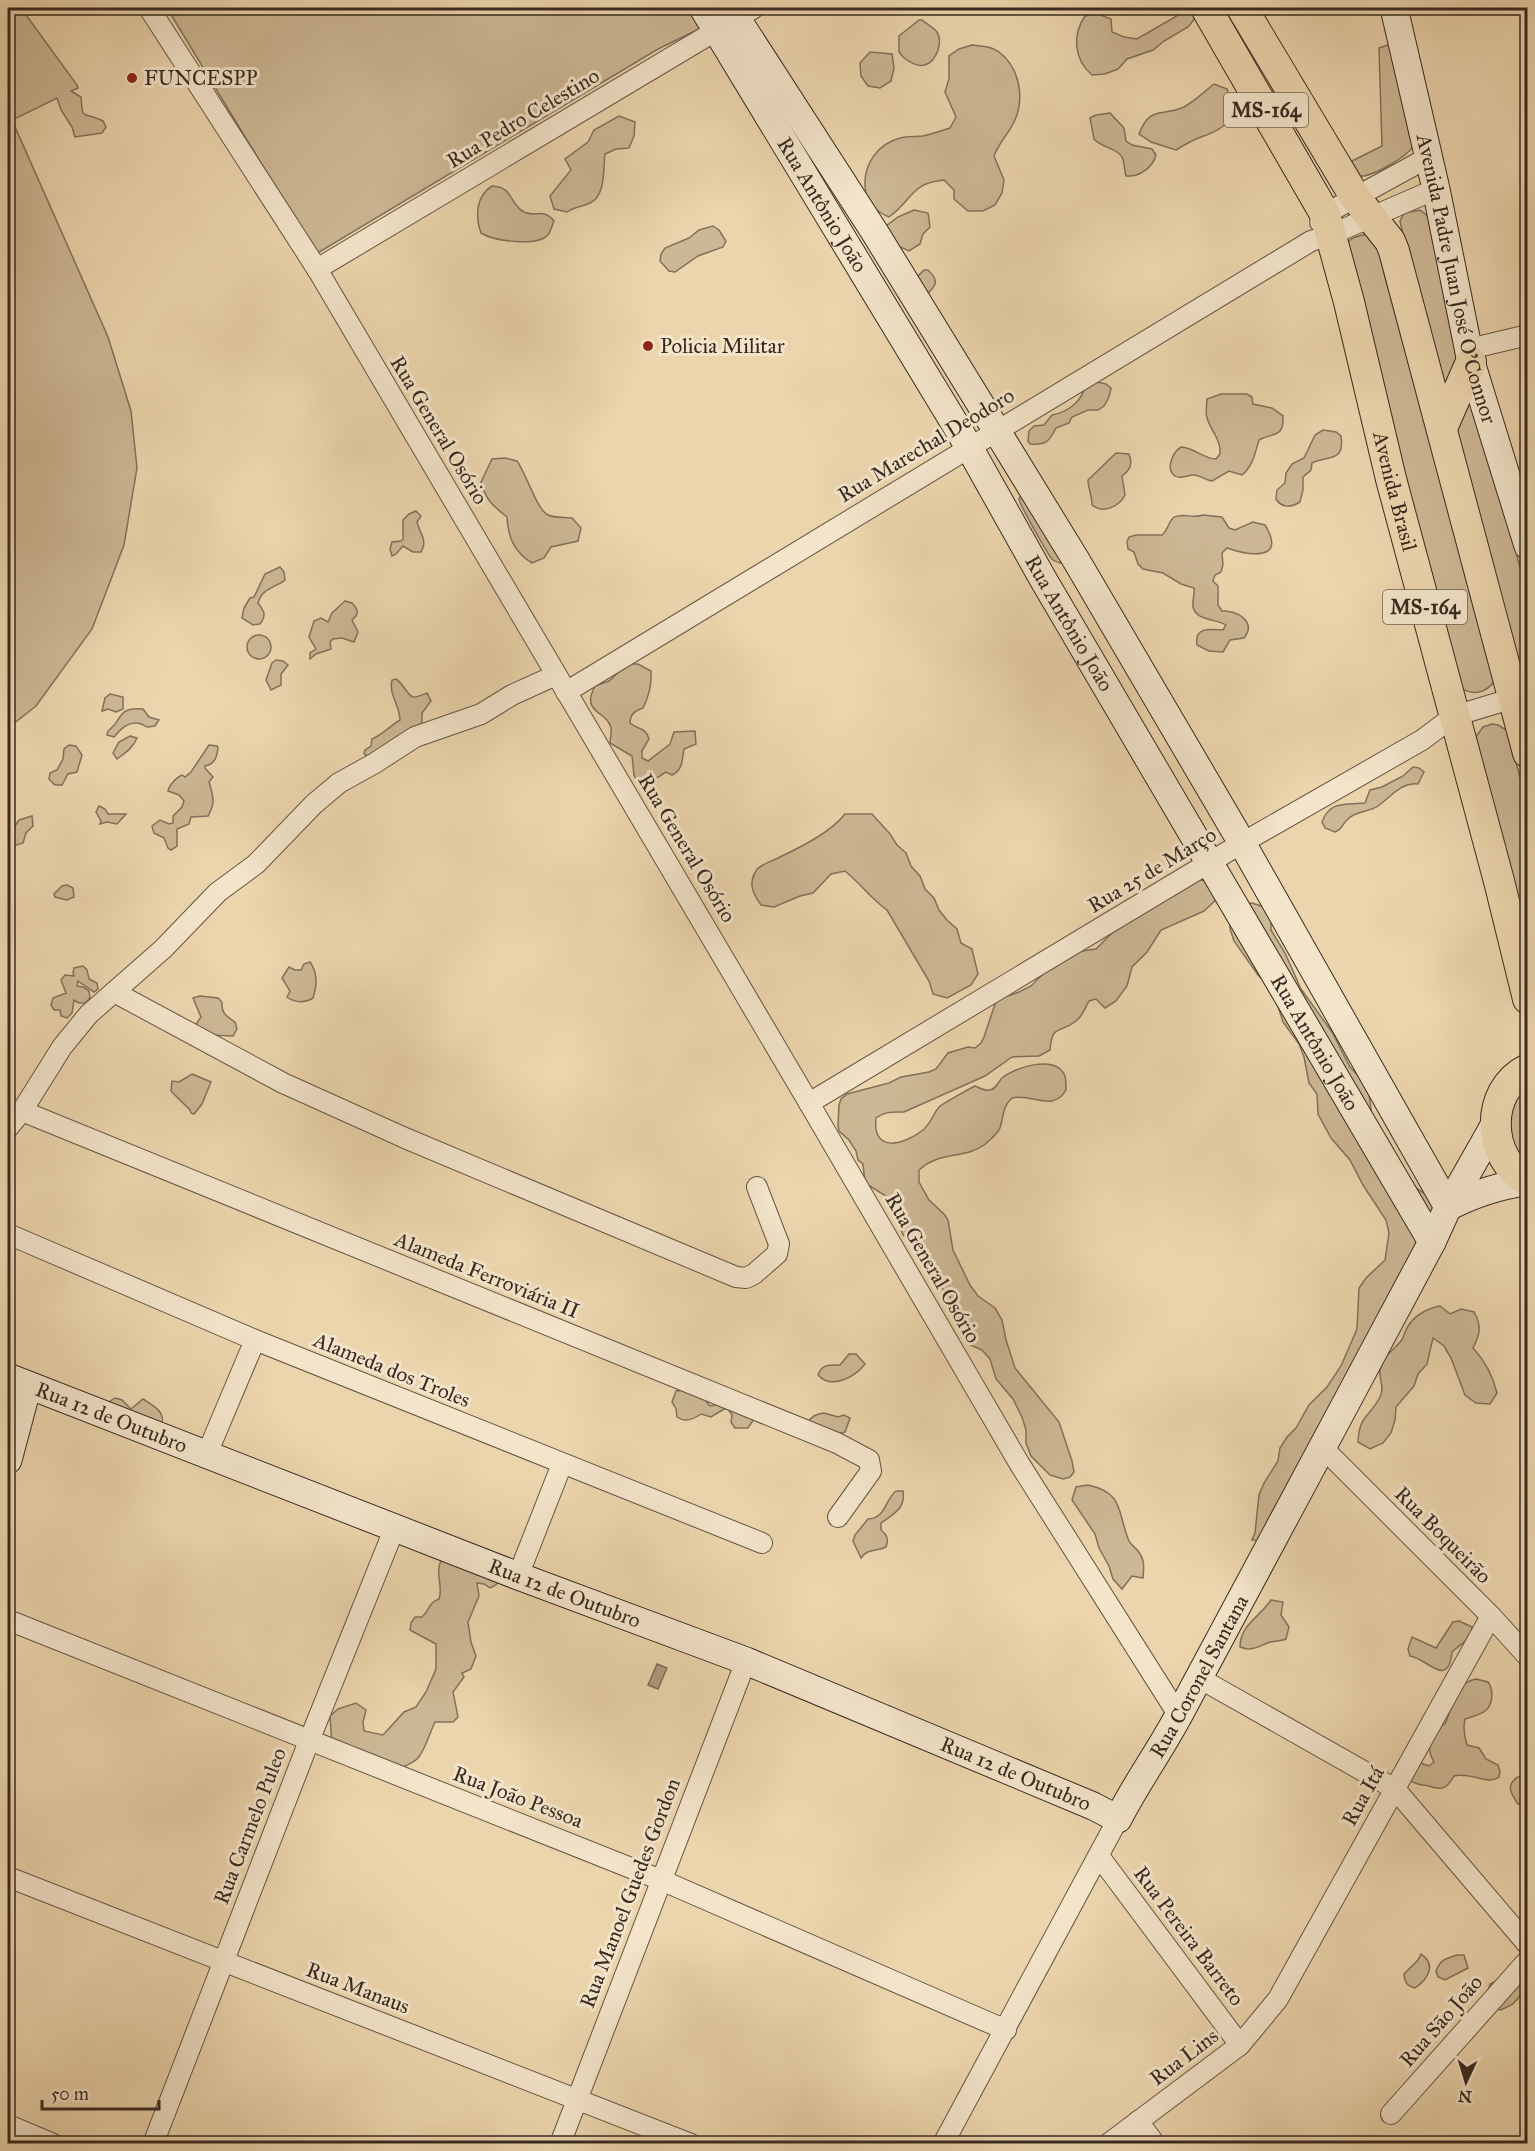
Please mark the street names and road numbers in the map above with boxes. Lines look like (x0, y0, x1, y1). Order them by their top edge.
street label: Rua Pedro Celestino (442, 62, 604, 174)
road number: MS-164 (1224, 93, 1308, 127)
street label: Avenida Padre Juan José O'Connor (1410, 131, 1502, 427)
street label: Rua Antônio João (771, 132, 873, 277)
street label: Rua General Osório (384, 351, 494, 509)
street label: Rua Marechal Deodoro (833, 382, 1019, 508)
street label: Avenida Brasil (1367, 428, 1423, 554)
street label: Rua Antônio João (1019, 550, 1119, 696)
road number: MS-164 (1383, 590, 1467, 624)
street label: Rua General Osório (632, 769, 742, 927)
street label: Rua 25 de Março (1083, 821, 1221, 919)
street label: Rua Antônio João (1265, 970, 1365, 1116)
street label: Rua General Osório (880, 1188, 987, 1348)
street label: Alameda Ferroviária II (390, 1226, 583, 1324)
street label: Alameda dos Troles (309, 1326, 474, 1413)
street label: Rua 12 de Outubro (32, 1376, 191, 1459)
street label: Rua Boqueirão (1389, 1481, 1497, 1589)
street label: Rua 12 de Outubro (485, 1553, 644, 1634)
street label: Rua Coronel Santana (1144, 1590, 1254, 1763)
street label: Rua 12 de Outubro (936, 1731, 1095, 1817)
street label: Rua Carmelo Puleo (208, 1744, 292, 1908)
street label: Rua João Pessoa (449, 1760, 587, 1834)
street label: Rua Itá (1336, 1762, 1390, 1830)
street label: Rua Manoel Guedes Gordon (574, 1774, 686, 2012)
street label: Rua Pereira Barreto (1128, 1861, 1250, 2011)
street label: Rua Manaus (303, 1956, 413, 2020)
street label: Rua São João (1394, 1969, 1488, 2072)
street label: Rua Lins (1144, 2023, 1224, 2091)

